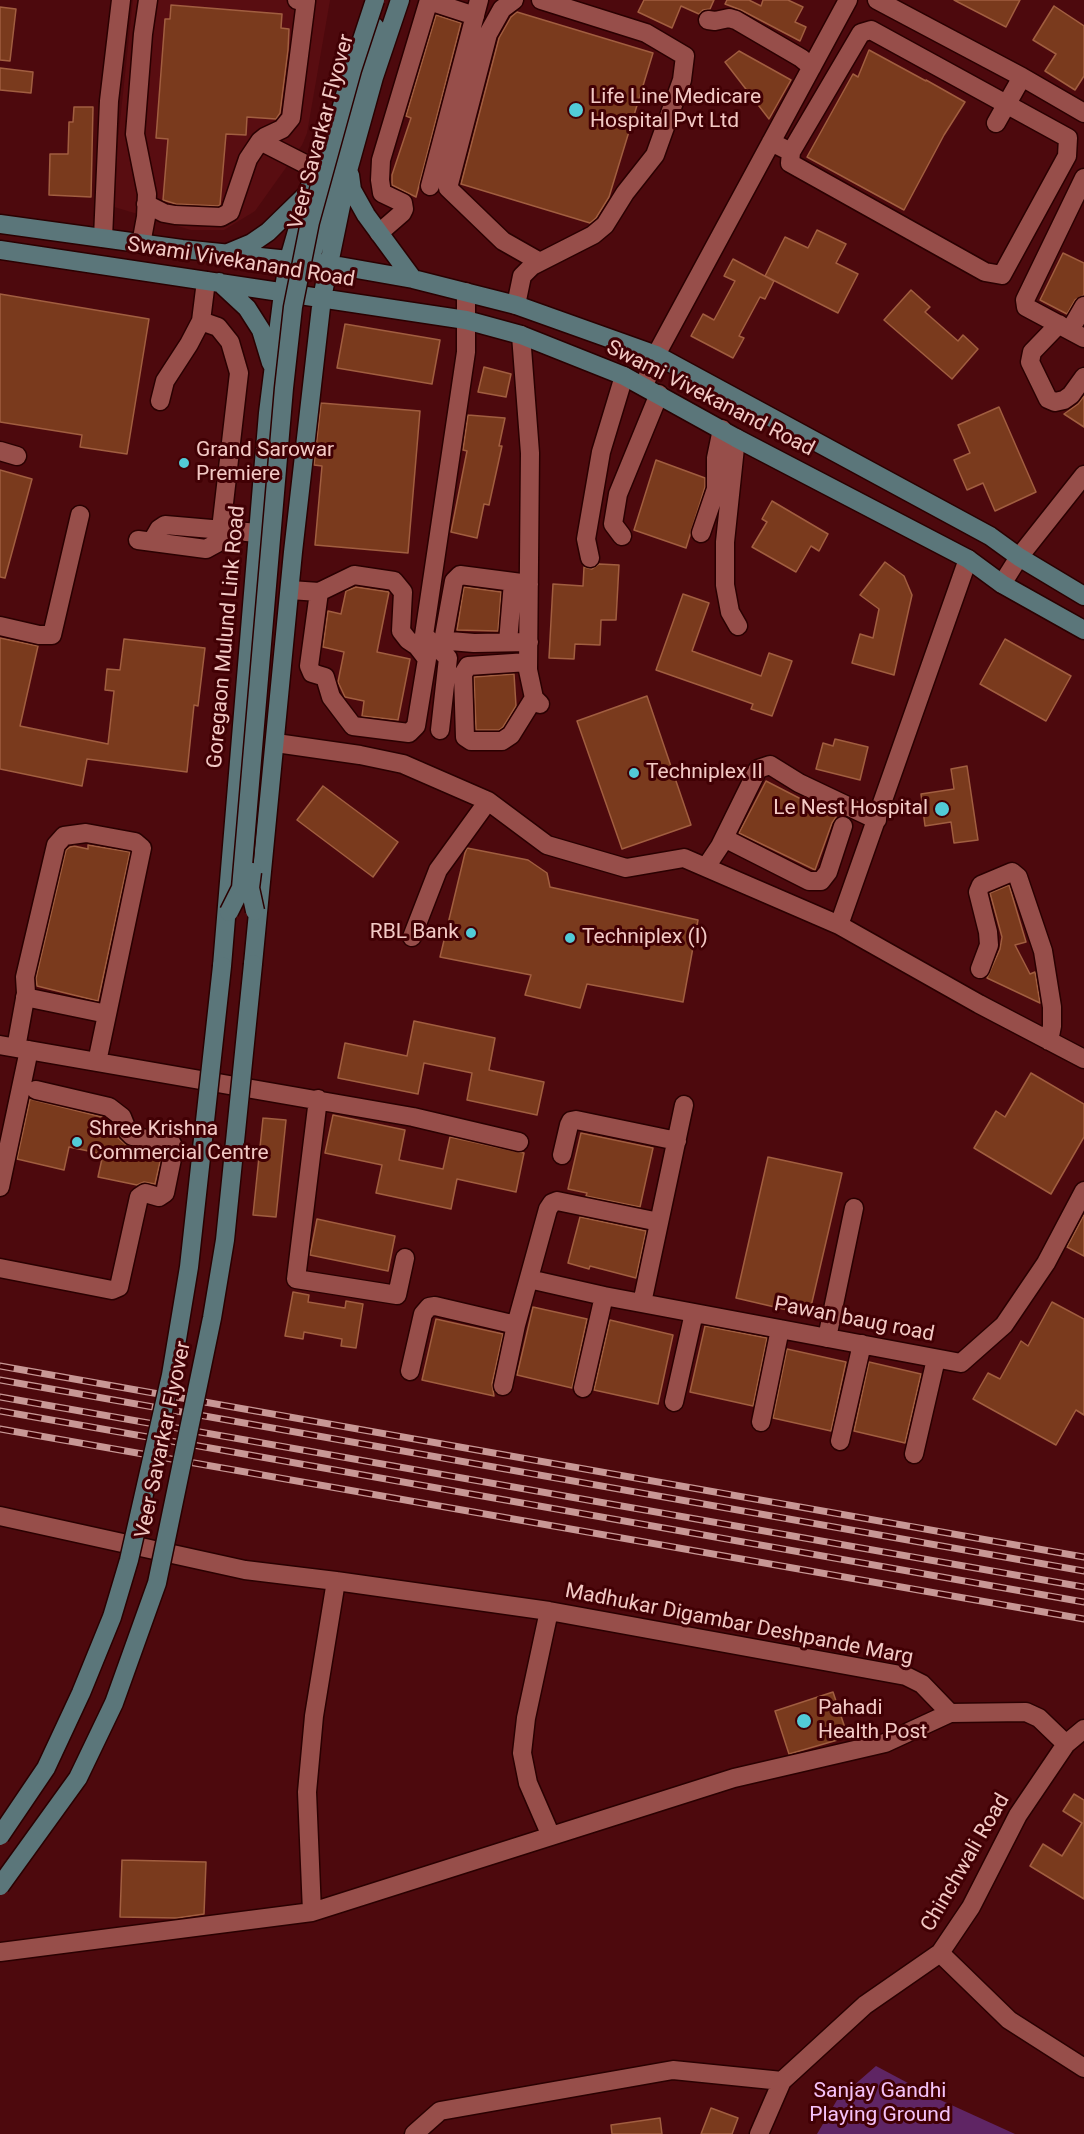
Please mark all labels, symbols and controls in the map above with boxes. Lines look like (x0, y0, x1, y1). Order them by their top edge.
street label: Veer Savarkar Flyover (284, 32, 360, 232)
place label: Life Line Medicare Hospital Pvt Ltd (590, 85, 761, 135)
marker: Life Line Medicare Hospital Pvt Ltd (567, 101, 585, 119)
street label: Swami Vivekanand Road (125, 233, 357, 293)
street label: Swami Vivekanand Road (602, 336, 818, 462)
place label: Grand Sarowar Premiere (196, 438, 334, 488)
marker: Grand Sarowar Premiere (177, 456, 191, 470)
street label: Goregaon Mulund Link Road (203, 505, 251, 769)
place label: Techniplex II (646, 760, 763, 786)
marker: Techniplex II (627, 766, 641, 780)
place label: Le Nest Hospital (773, 796, 928, 822)
marker: Le Nest Hospital (933, 800, 951, 818)
place label: RBL Bank (370, 920, 459, 946)
place label: Techniplex (I) (582, 925, 708, 951)
marker: RBL Bank (464, 926, 478, 940)
marker: Techniplex (I) (563, 931, 577, 945)
place label: Shree Krishna Commercial Centre (89, 1117, 269, 1167)
marker: Shree Krishna Commercial Centre (70, 1135, 84, 1149)
street label: Pawan baug road (772, 1292, 936, 1348)
street label: Veer Savarkar Flyover (131, 1339, 197, 1541)
street label: Madhukar Digambar Deshpande Marg (563, 1579, 915, 1671)
place label: Pahadi Health Post (818, 1696, 927, 1746)
marker: Pahadi Health Post (795, 1712, 813, 1730)
street label: Chinchwali Road (916, 1789, 1016, 1937)
park label: Sanjay Gandhi Playing Ground (809, 2079, 951, 2129)

